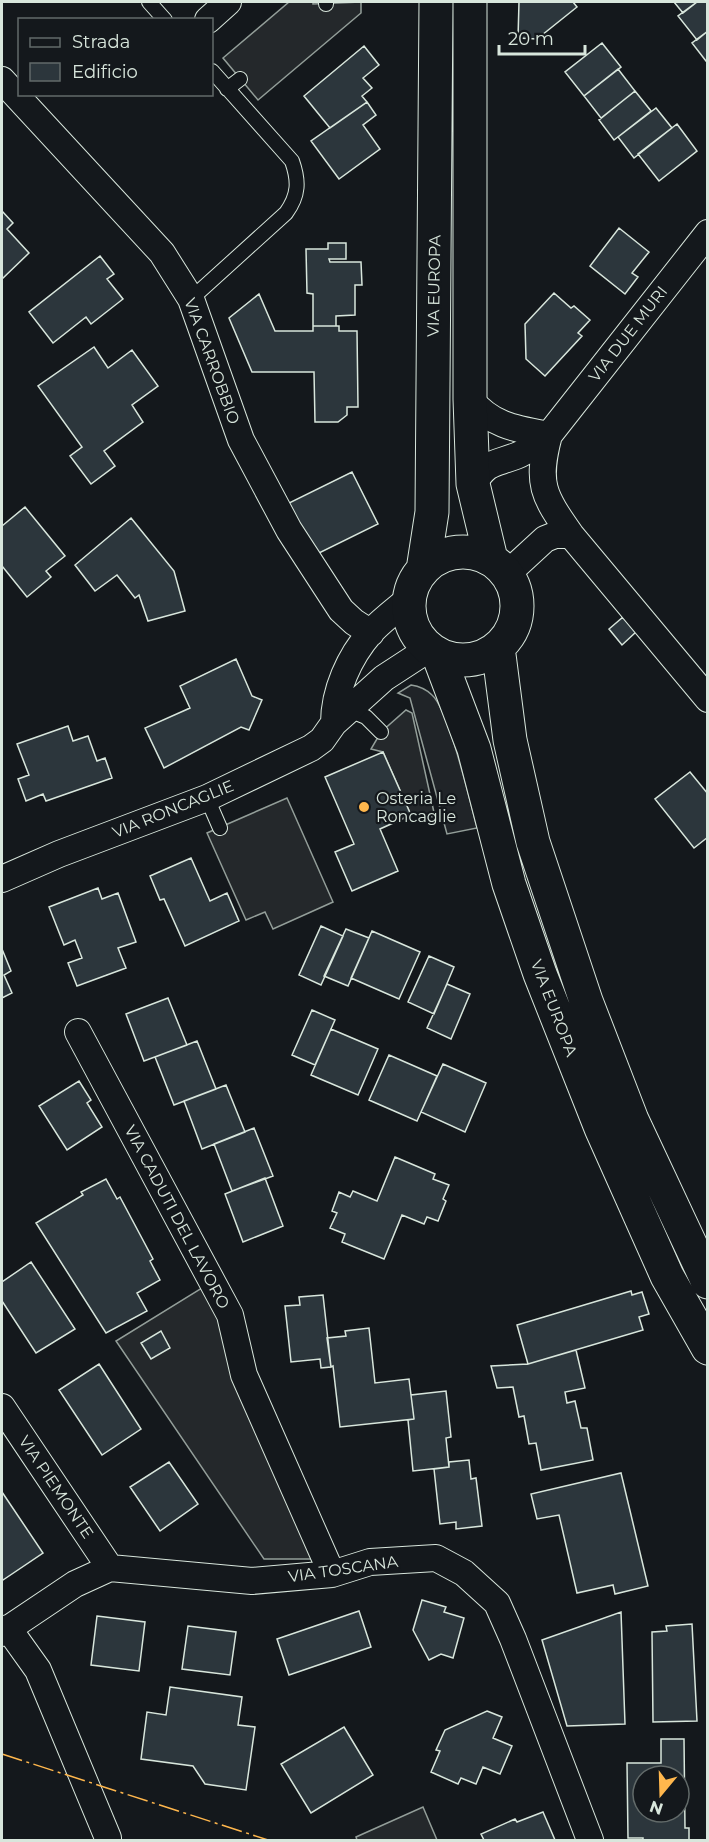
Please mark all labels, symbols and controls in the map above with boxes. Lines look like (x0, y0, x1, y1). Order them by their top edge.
legend (18, 18, 213, 96)
scale bar (499, 18, 584, 56)
text: 20 m (508, 28, 554, 50)
text: Strada (72, 31, 130, 53)
text: Edificio (72, 61, 138, 83)
street label: VIA EUROPA (424, 234, 444, 337)
street label: VIA DUE MURI (585, 282, 671, 386)
street label: VIA CARROBBIO (180, 295, 244, 427)
street label: VIA RONCAGLIE (110, 776, 236, 842)
place label: Osteria Le Roncaglie (376, 789, 456, 826)
marker: Osteria Le Roncaglie (357, 800, 371, 814)
street label: VIA EUROPA (527, 957, 581, 1060)
street label: VIA CADUTI DEL LAVORO (121, 1122, 233, 1312)
street label: VIA PIEMONTE (15, 1432, 97, 1542)
street label: VIA TOSCANA (287, 1552, 400, 1586)
north arrow (631, 1764, 691, 1824)
text: N (647, 1797, 665, 1819)

